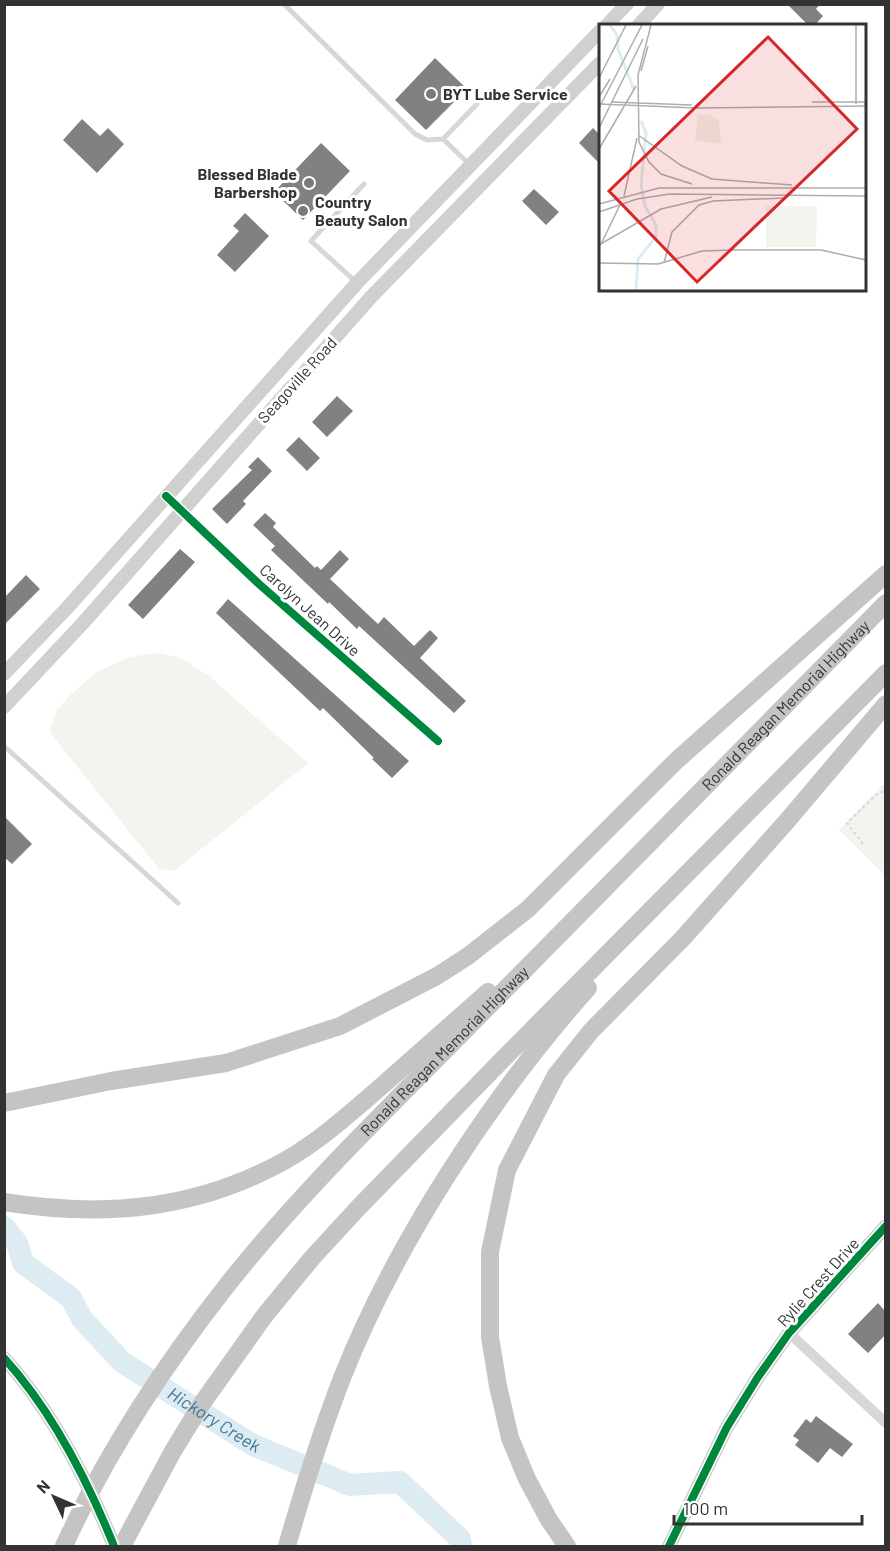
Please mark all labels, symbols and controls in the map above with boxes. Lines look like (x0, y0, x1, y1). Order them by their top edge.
inset map (599, 24, 866, 291)
place label: BYT Lube Service (443, 84, 568, 103)
marker: BYT Lube Service (424, 87, 438, 101)
place label: Blessed Blade Barbershop (198, 164, 297, 201)
marker: Blessed Blade Barbershop (302, 176, 316, 190)
place label: Country Beauty Salon (315, 192, 408, 229)
marker: Country Beauty Salon (296, 204, 310, 218)
street label: Seagoville Road (253, 333, 340, 427)
street label: Carolyn Jean Drive (256, 560, 364, 660)
street label: Ronald Reagan Memorial Highway (697, 615, 874, 794)
street label: Ronald Reagan Memorial Highway (356, 961, 532, 1139)
street label: Rylie Crest Drive (773, 1233, 862, 1330)
water label: Hickory Creek (164, 1382, 264, 1457)
north arrow (24, 1467, 84, 1527)
text: N (32, 1476, 53, 1497)
scale bar (674, 1488, 862, 1526)
text: 100 m (683, 1497, 728, 1519)

